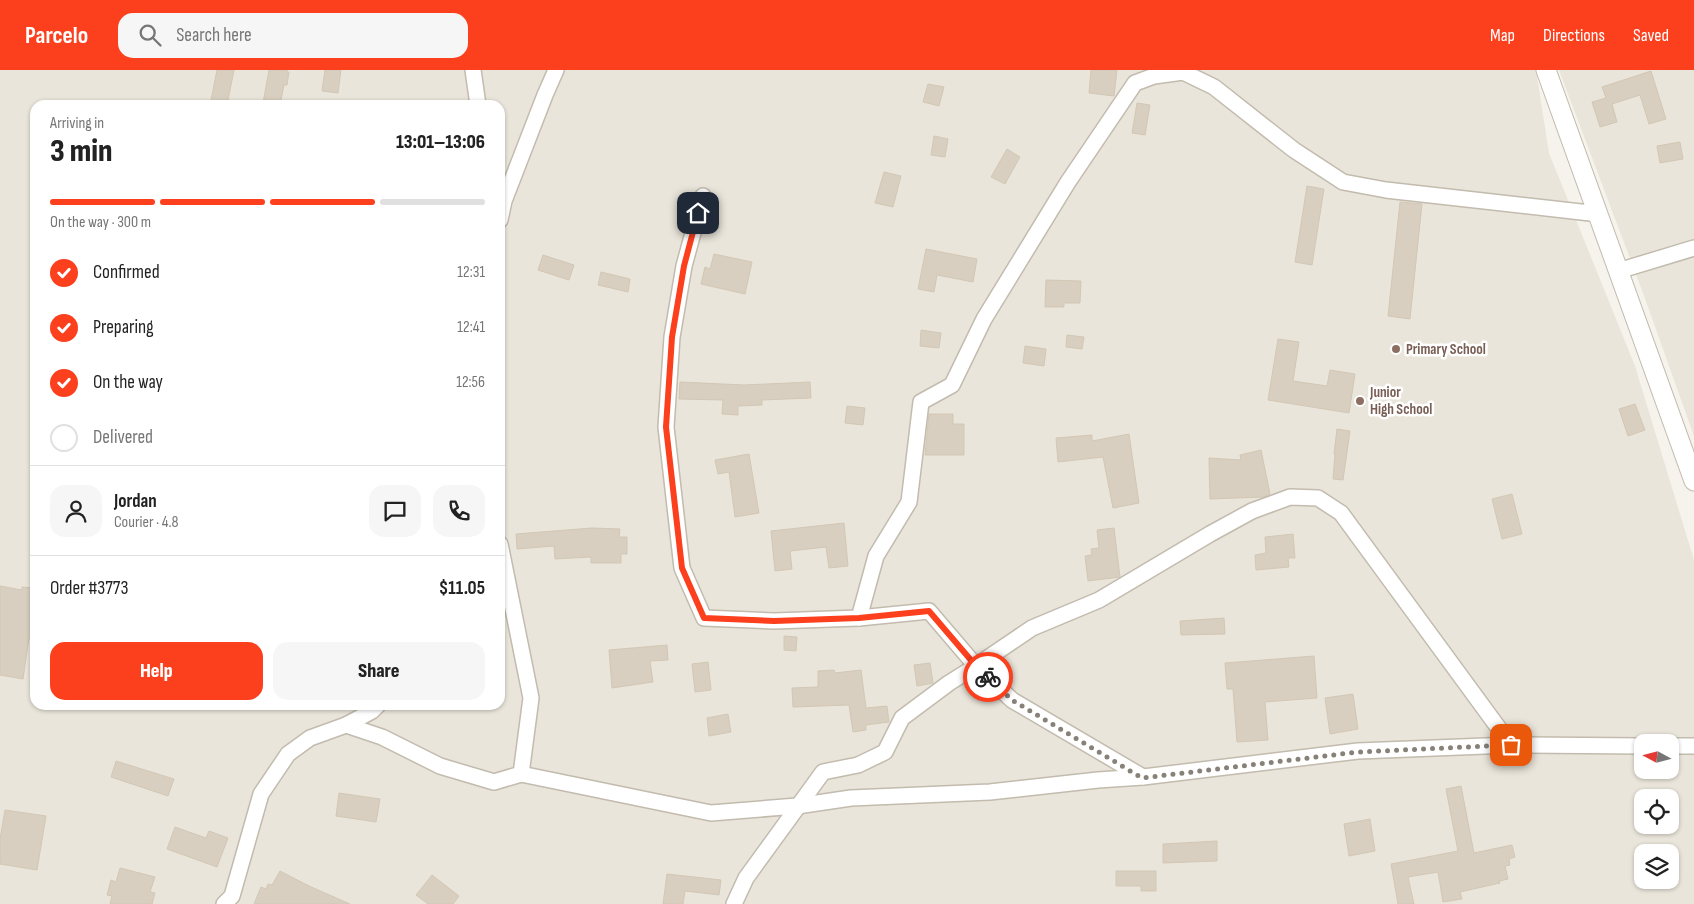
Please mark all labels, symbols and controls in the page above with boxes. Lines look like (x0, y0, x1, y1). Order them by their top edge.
search box (118, 13, 468, 58)
text: Parcelo (25, 21, 88, 50)
icon: search (136, 21, 164, 49)
text: Search here (176, 24, 252, 47)
text: Map (1490, 25, 1515, 46)
text: Directions (1543, 25, 1605, 46)
text: Saved (1633, 25, 1669, 46)
text: Arriving in (50, 114, 104, 133)
text: 13:01–13:06 (396, 131, 485, 154)
text: 3 min (50, 132, 112, 171)
pin (677, 192, 719, 234)
icon: home (684, 199, 712, 227)
text: On the way · 300 m (50, 213, 151, 232)
icon: check (50, 259, 78, 287)
text: Confirmed (93, 261, 160, 284)
text: 12:31 (457, 263, 485, 282)
icon: check (50, 314, 78, 342)
text: Preparing (93, 316, 154, 339)
text: 12:41 (457, 318, 485, 337)
place label: Primary School (1406, 340, 1486, 359)
marker: Primary School (1390, 343, 1402, 355)
icon: check (50, 369, 78, 397)
text: On the way (93, 371, 163, 394)
text: 12:56 (456, 373, 485, 392)
place label: Junior High School (1369, 383, 1432, 419)
marker: Junior High School (1354, 395, 1366, 407)
text: Delivered (93, 426, 153, 449)
button: person (50, 485, 102, 537)
button: chat (369, 485, 421, 537)
button: phone (433, 485, 485, 537)
text: Jordan (114, 490, 157, 513)
text: Courier · 4.8 (114, 513, 178, 532)
text: Order #3773 (50, 577, 128, 600)
text: $11.05 (439, 577, 485, 600)
button: Help (50, 642, 263, 700)
button: Share (273, 642, 485, 700)
courier (963, 652, 1013, 702)
icon: bike (974, 663, 1002, 691)
pin (1490, 724, 1532, 766)
icon: bag (1497, 731, 1525, 759)
north arrow (1634, 734, 1679, 779)
map controls (1634, 734, 1679, 889)
button: locate (1634, 789, 1679, 834)
button: layers (1634, 844, 1679, 889)

